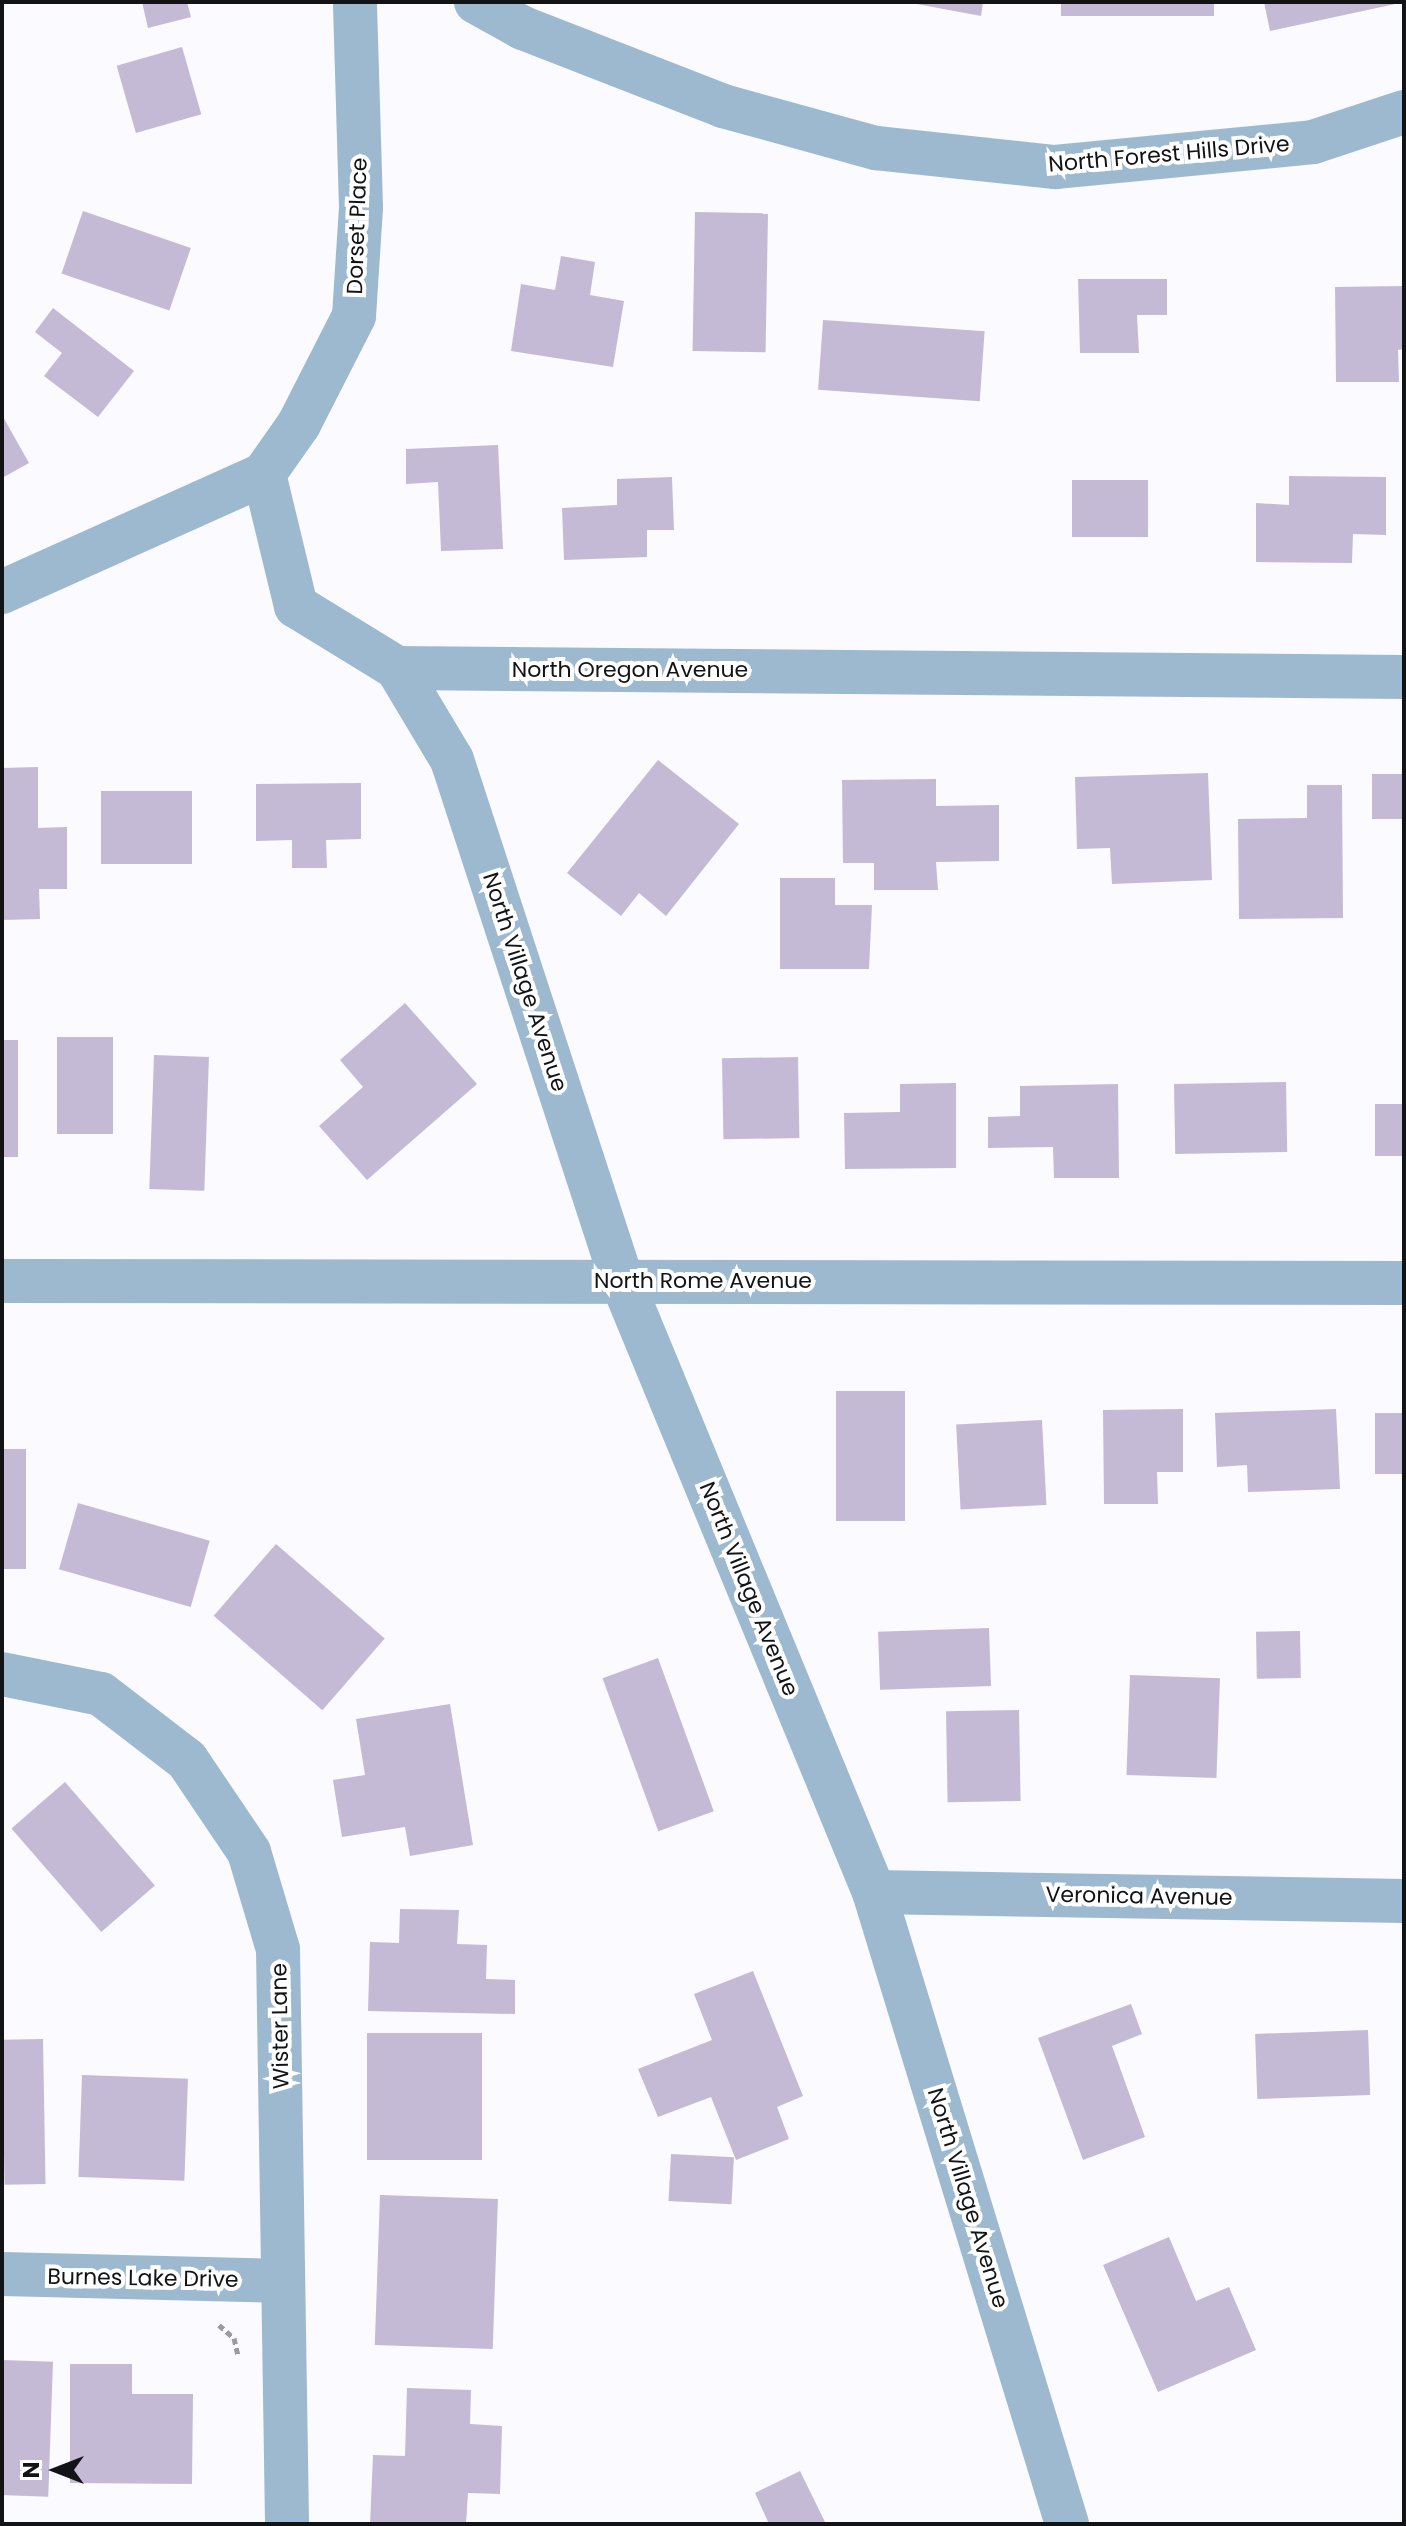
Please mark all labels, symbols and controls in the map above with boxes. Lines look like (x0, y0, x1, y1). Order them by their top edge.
street label: North Forest Hills Drive (1047, 130, 1291, 178)
street label: Dorset Place (341, 157, 373, 295)
street label: North Oregon Avenue (512, 657, 748, 683)
street label: North Village Avenue (477, 869, 573, 1095)
street label: North Rome Avenue (594, 1268, 812, 1294)
street label: North Village Avenue (694, 1478, 804, 1700)
street label: Veronica Avenue (1045, 1881, 1233, 1911)
street label: Wister Lane (266, 1963, 294, 2089)
street label: North Village Avenue (922, 2085, 1014, 2311)
street label: Burnes Lake Drive (47, 2263, 239, 2293)
north arrow (16, 2430, 96, 2510)
text: N (16, 2462, 47, 2478)

